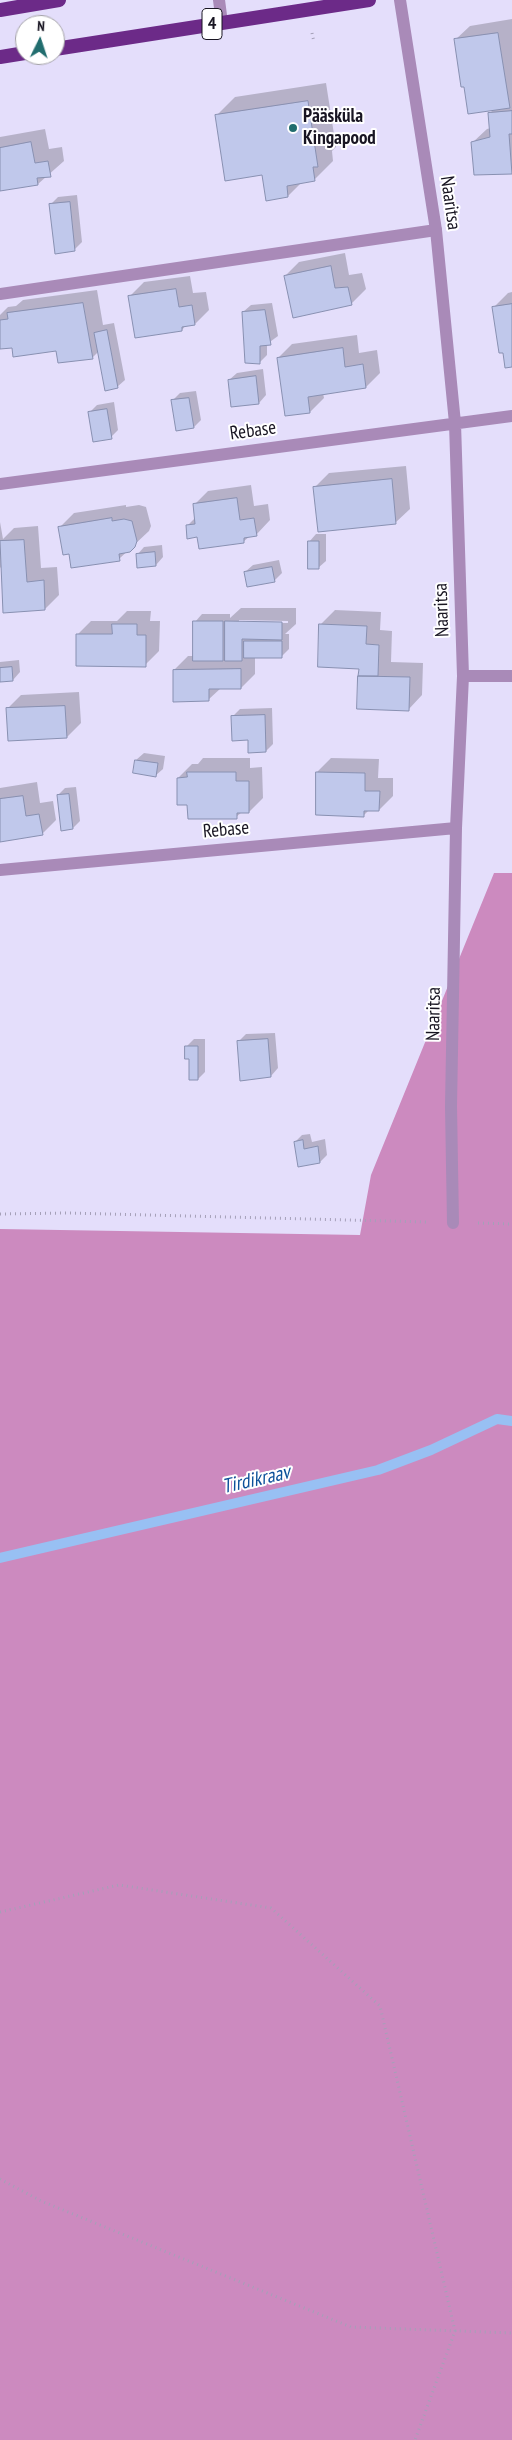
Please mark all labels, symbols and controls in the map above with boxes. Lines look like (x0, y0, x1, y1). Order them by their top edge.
road number: 4 (202, 8, 222, 40)
north arrow (15, 15, 65, 65)
text: N (37, 17, 45, 35)
place label: Pääsküla Kingapood (303, 106, 376, 150)
marker: Pääsküla Kingapood (287, 122, 299, 134)
street label: Naaritsa (435, 175, 465, 231)
street label: Rebase (228, 416, 278, 446)
street label: Naaritsa (430, 583, 454, 637)
street label: Rebase (202, 817, 250, 843)
street label: Naaritsa (422, 987, 446, 1041)
water label: Tirdikraav (220, 1461, 292, 1499)

